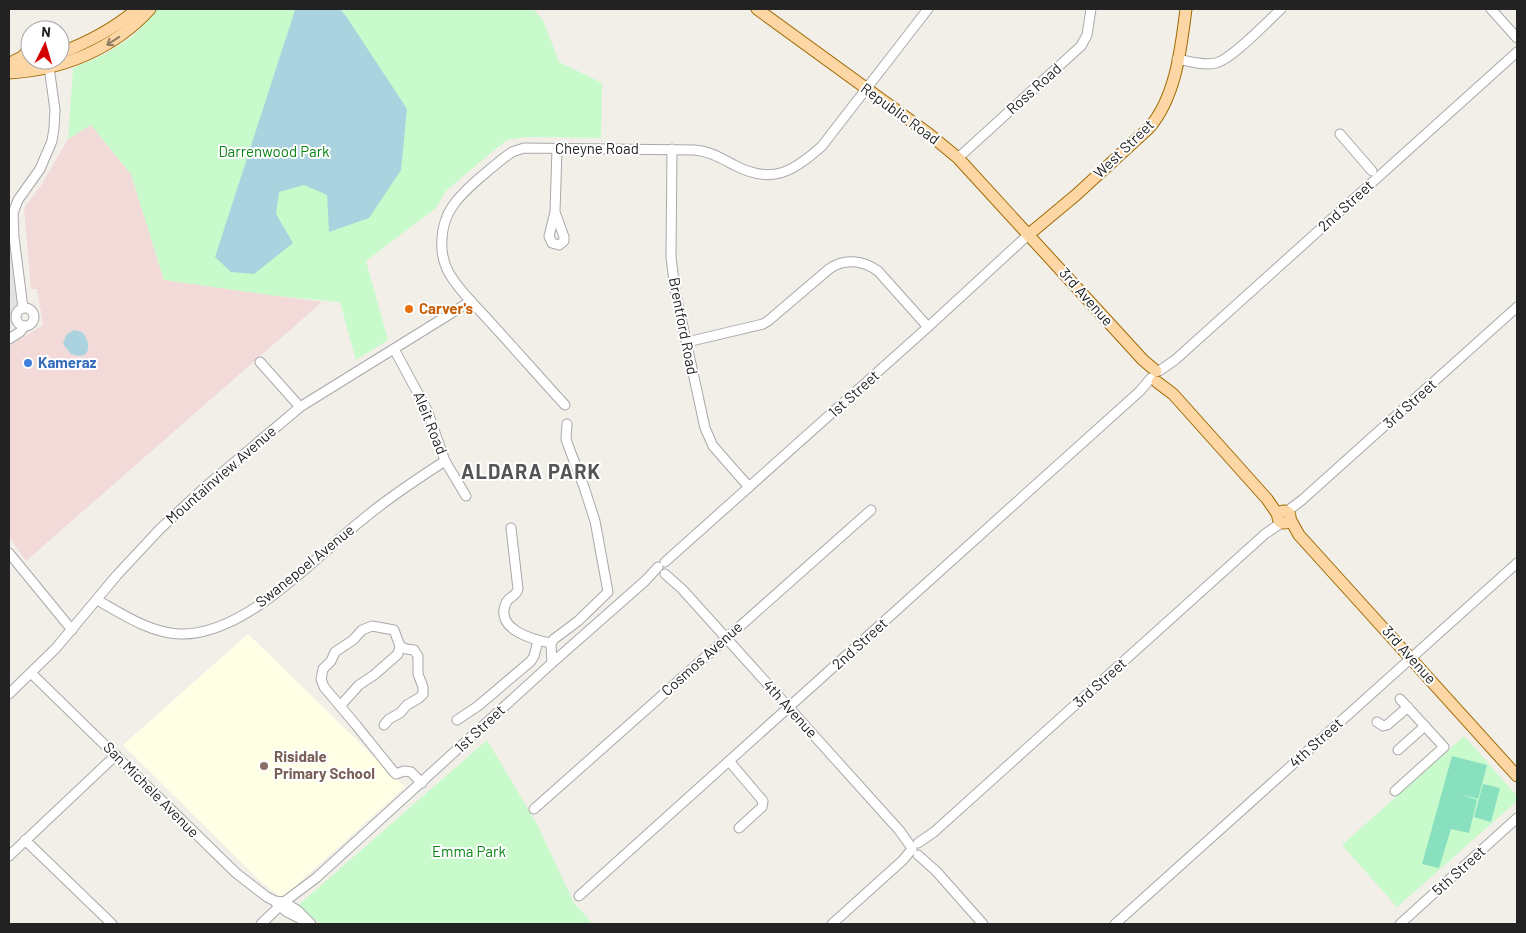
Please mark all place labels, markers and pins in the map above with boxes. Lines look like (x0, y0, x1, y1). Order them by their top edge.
place label: Carver's (419, 299, 474, 317)
marker: Carver's (403, 303, 415, 315)
place label: Kameraz (38, 353, 97, 371)
marker: Kameraz (22, 357, 34, 369)
place label: Risidale Primary School (274, 747, 375, 782)
marker: Risidale Primary School (258, 760, 270, 772)

